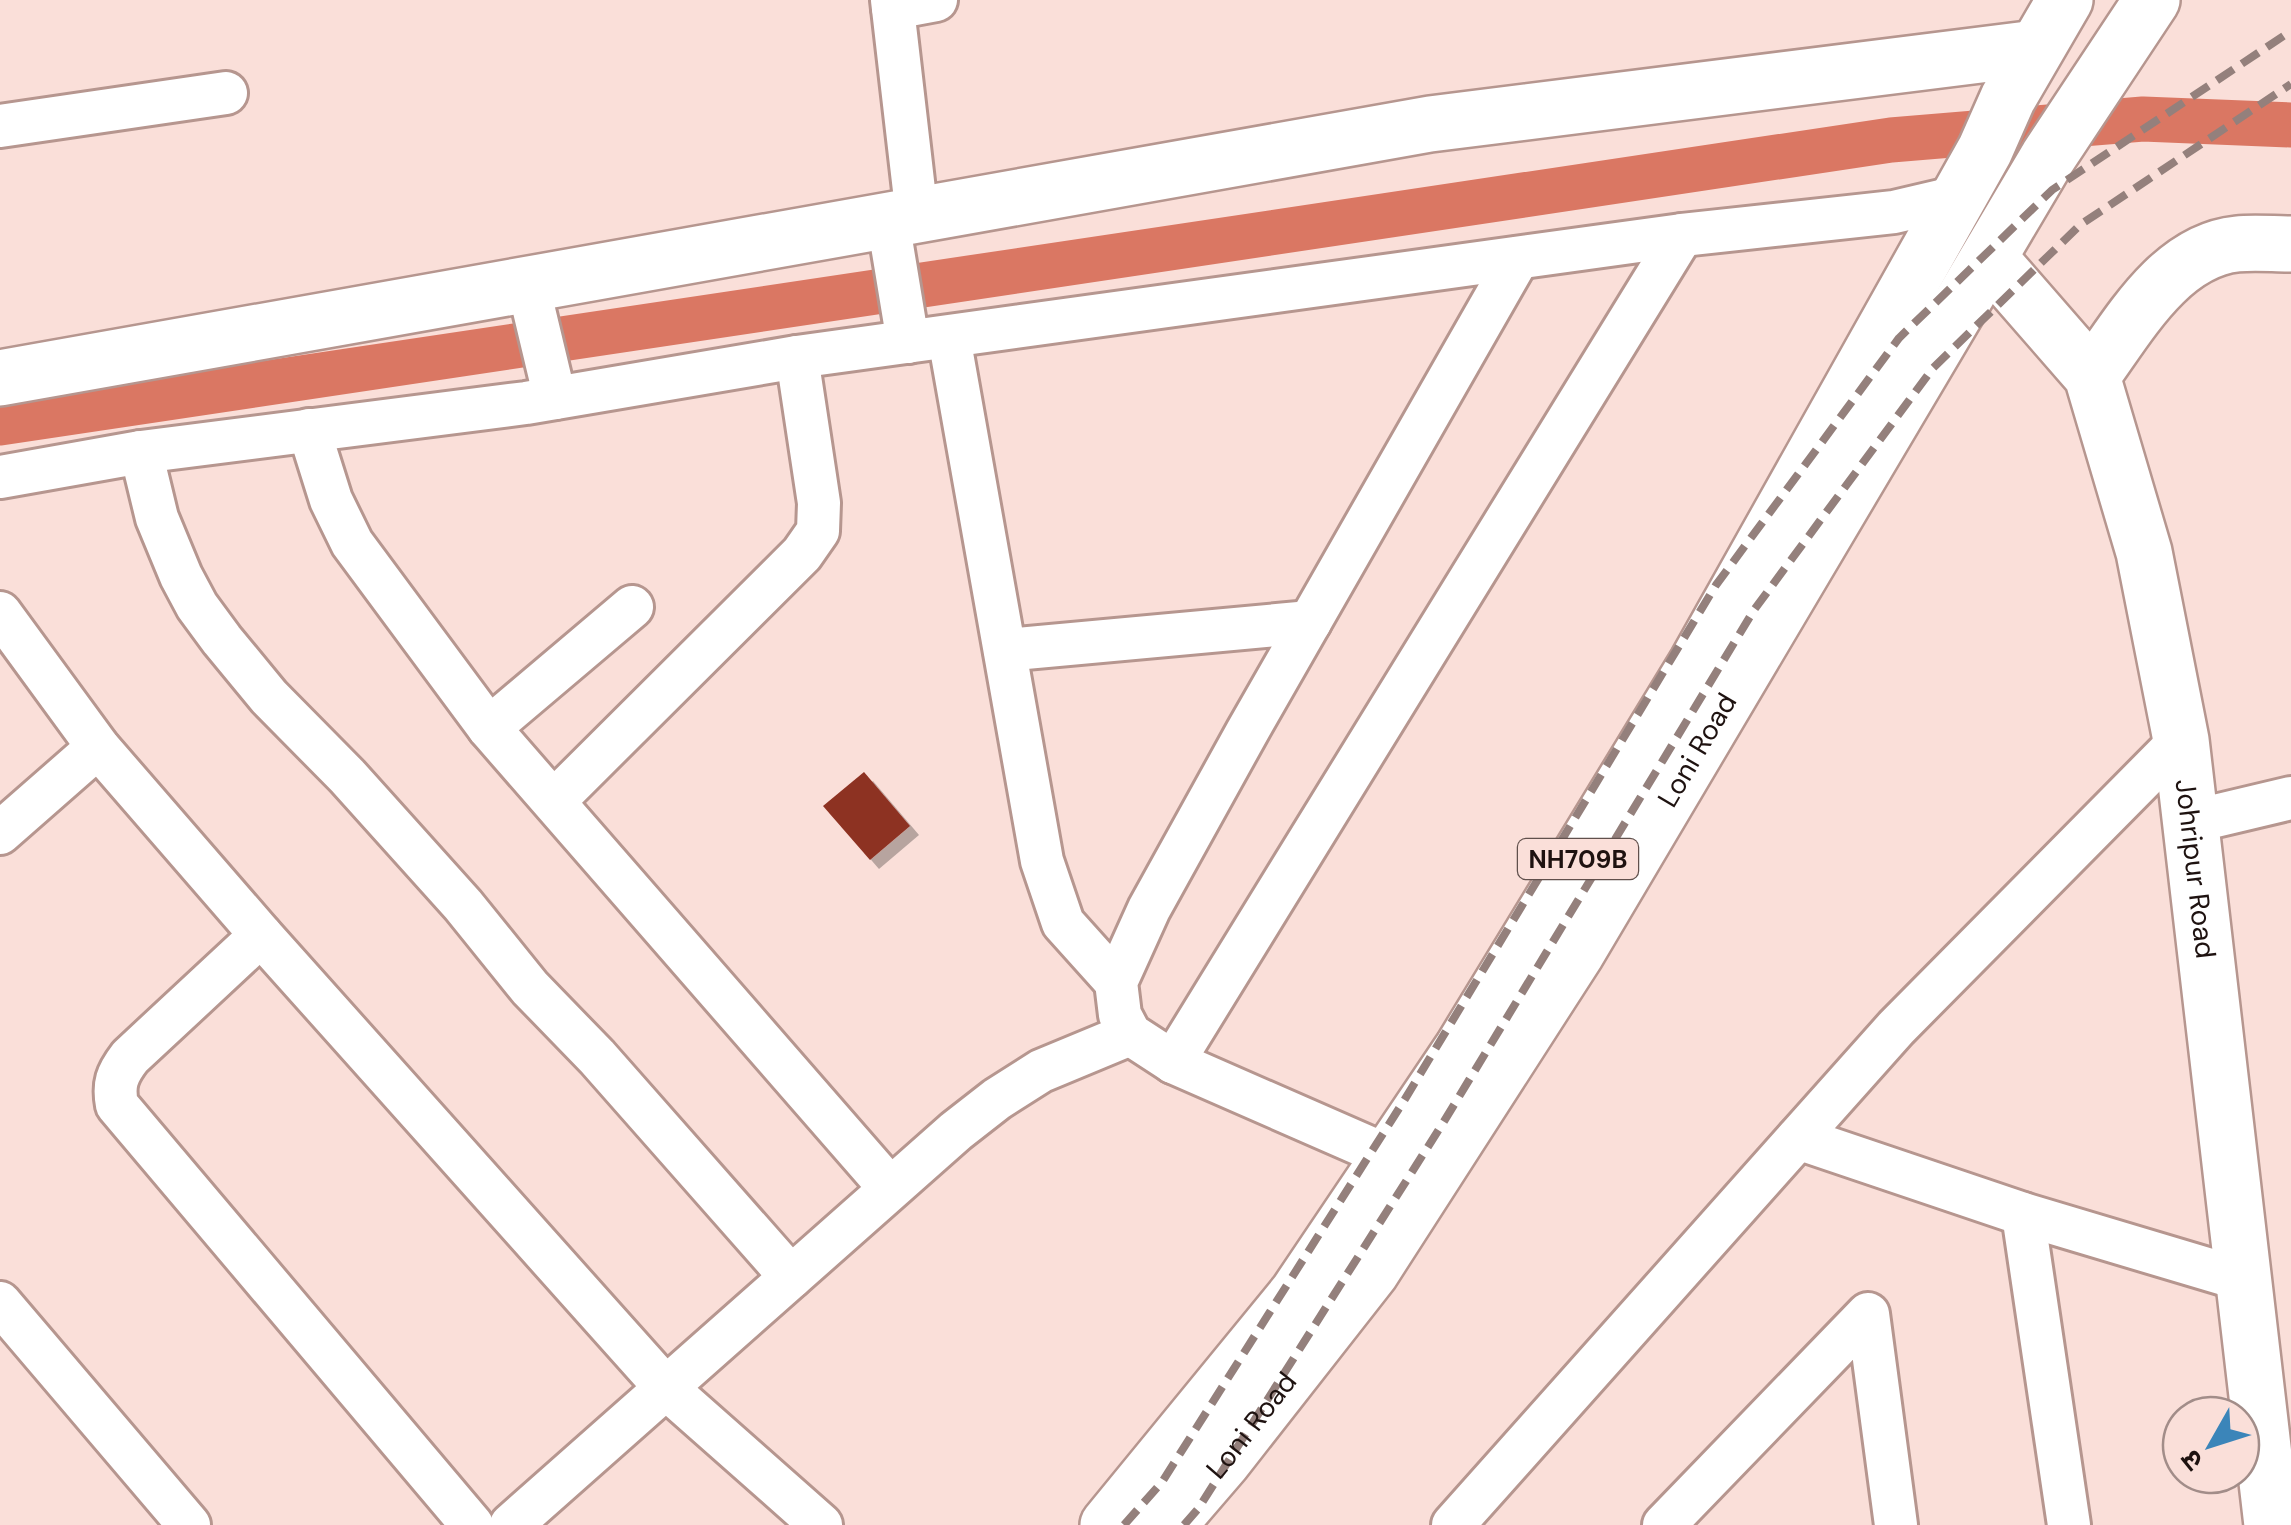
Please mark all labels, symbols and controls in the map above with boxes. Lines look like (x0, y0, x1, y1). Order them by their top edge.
street label: Loni Road (1649, 686, 1745, 814)
street label: Johripur Road (2167, 777, 2224, 961)
road number: NH709B (1518, 839, 1638, 879)
street label: Loni Road (1198, 1364, 1305, 1487)
north arrow (2161, 1395, 2261, 1495)
text: उ (2172, 1442, 2211, 1478)

